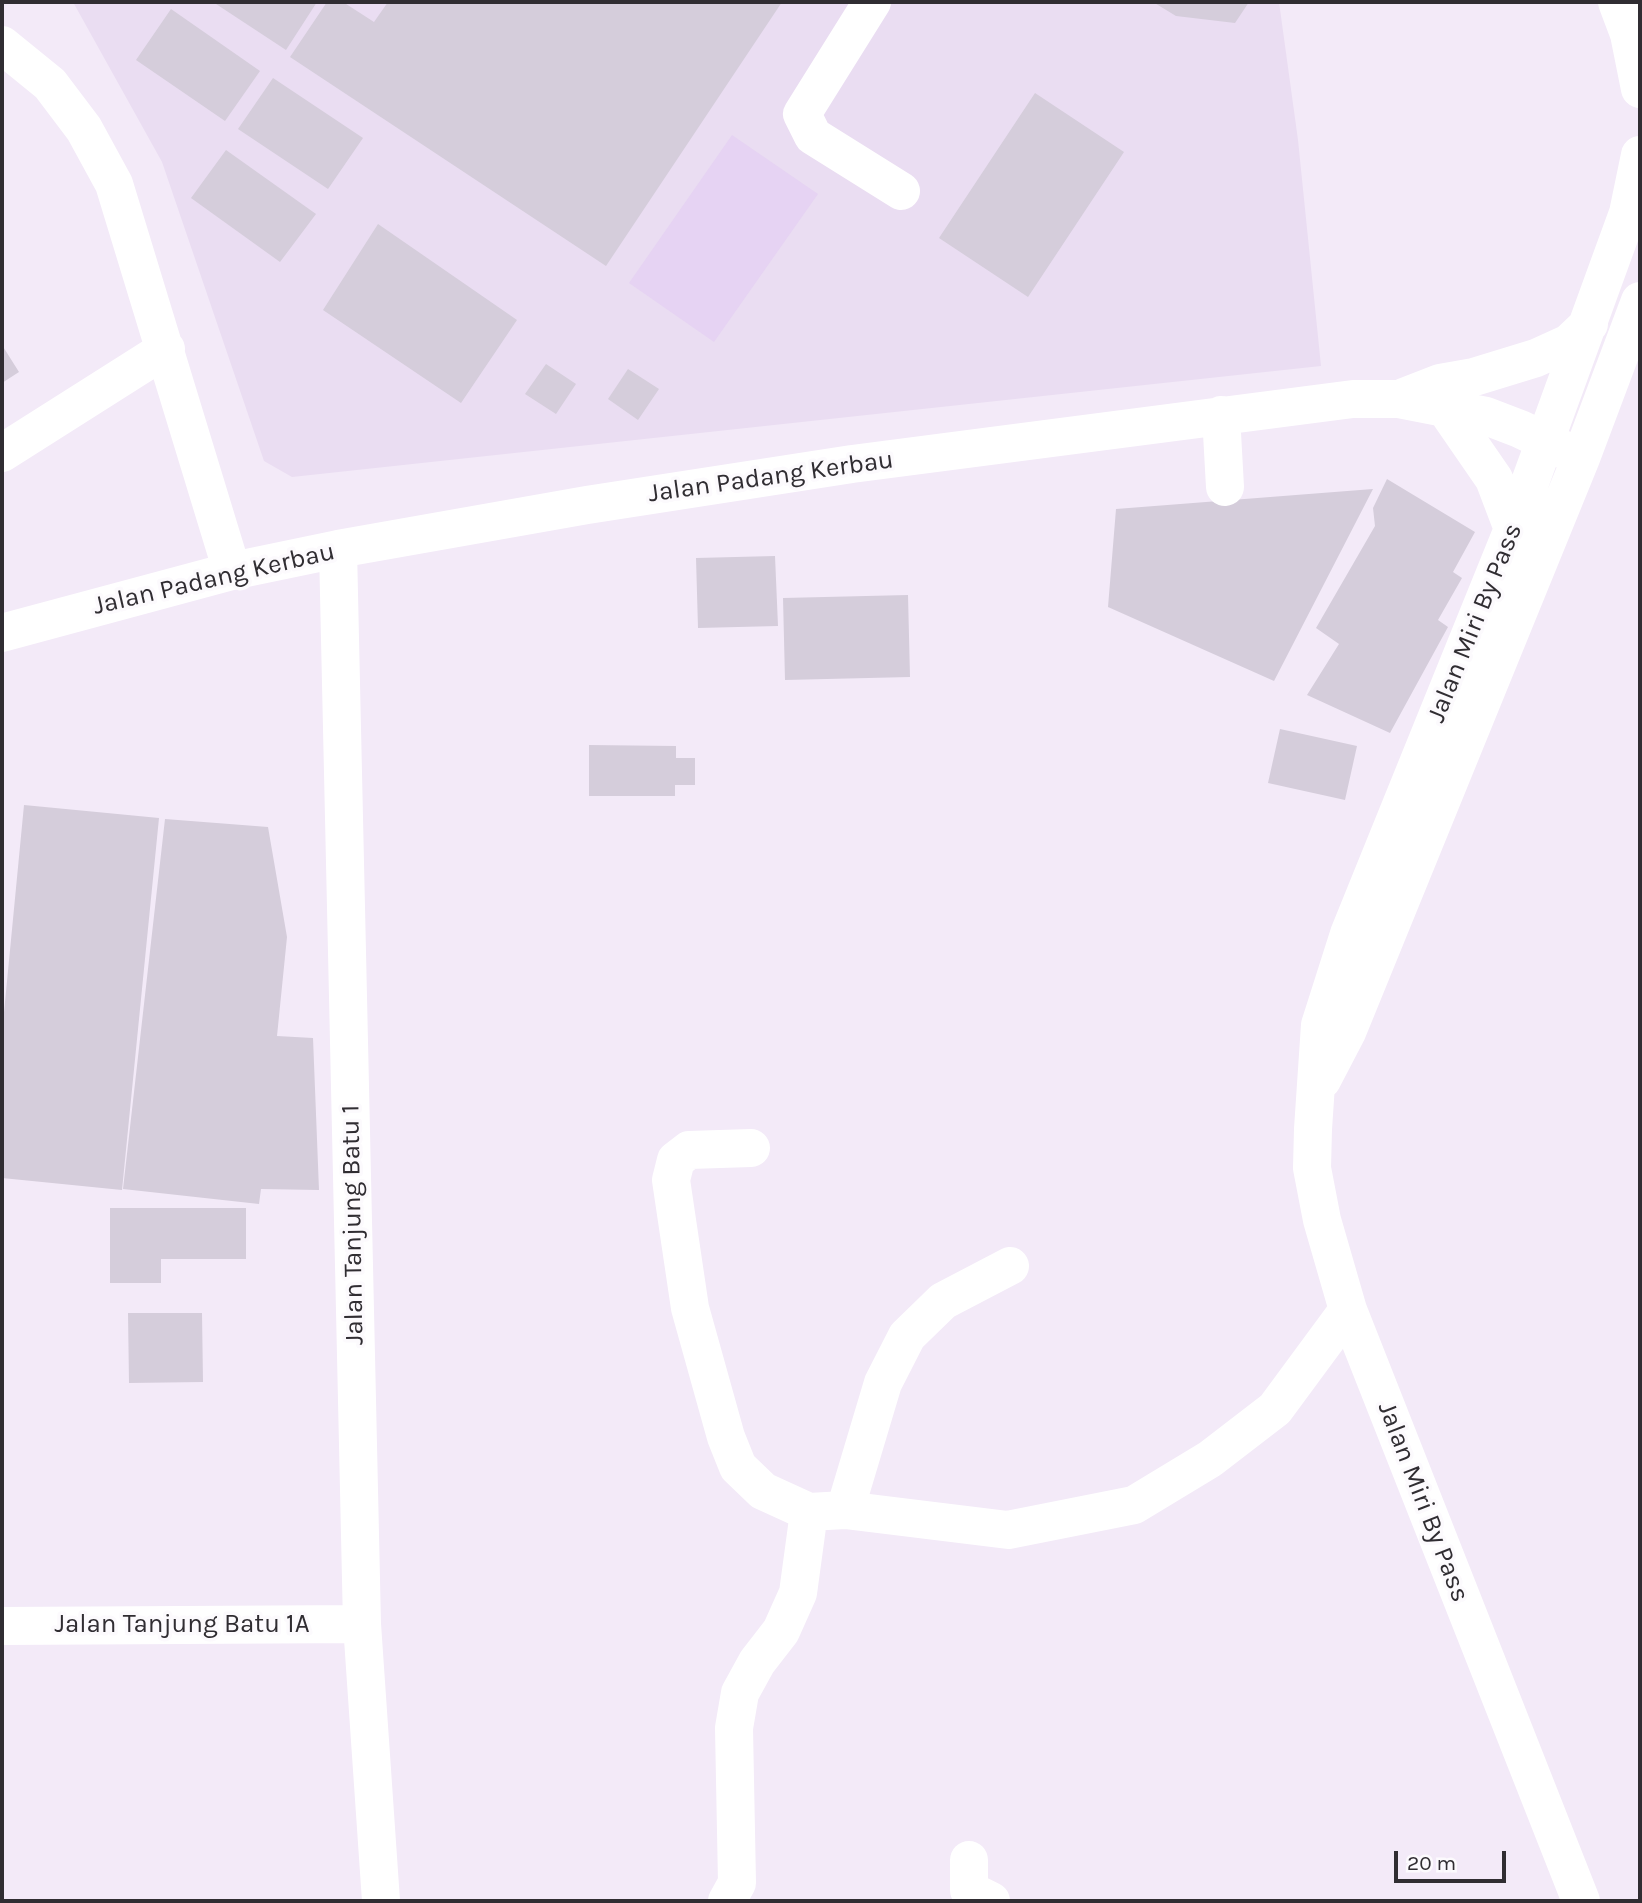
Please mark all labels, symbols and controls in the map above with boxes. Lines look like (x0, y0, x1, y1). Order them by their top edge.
street label: Jalan Padang Kerbau (646, 444, 896, 510)
street label: Jalan Miri By Pass (1421, 519, 1529, 727)
street label: Jalan Padang Kerbau (90, 536, 338, 622)
street label: Jalan Tanjung Batu 1 (335, 1105, 371, 1345)
street label: Jalan Miri By Pass (1370, 1398, 1476, 1606)
street label: Jalan Tanjung Batu 1A (54, 1609, 310, 1641)
scale bar (1397, 1836, 1509, 1880)
text: 20 m (1407, 1851, 1456, 1875)

